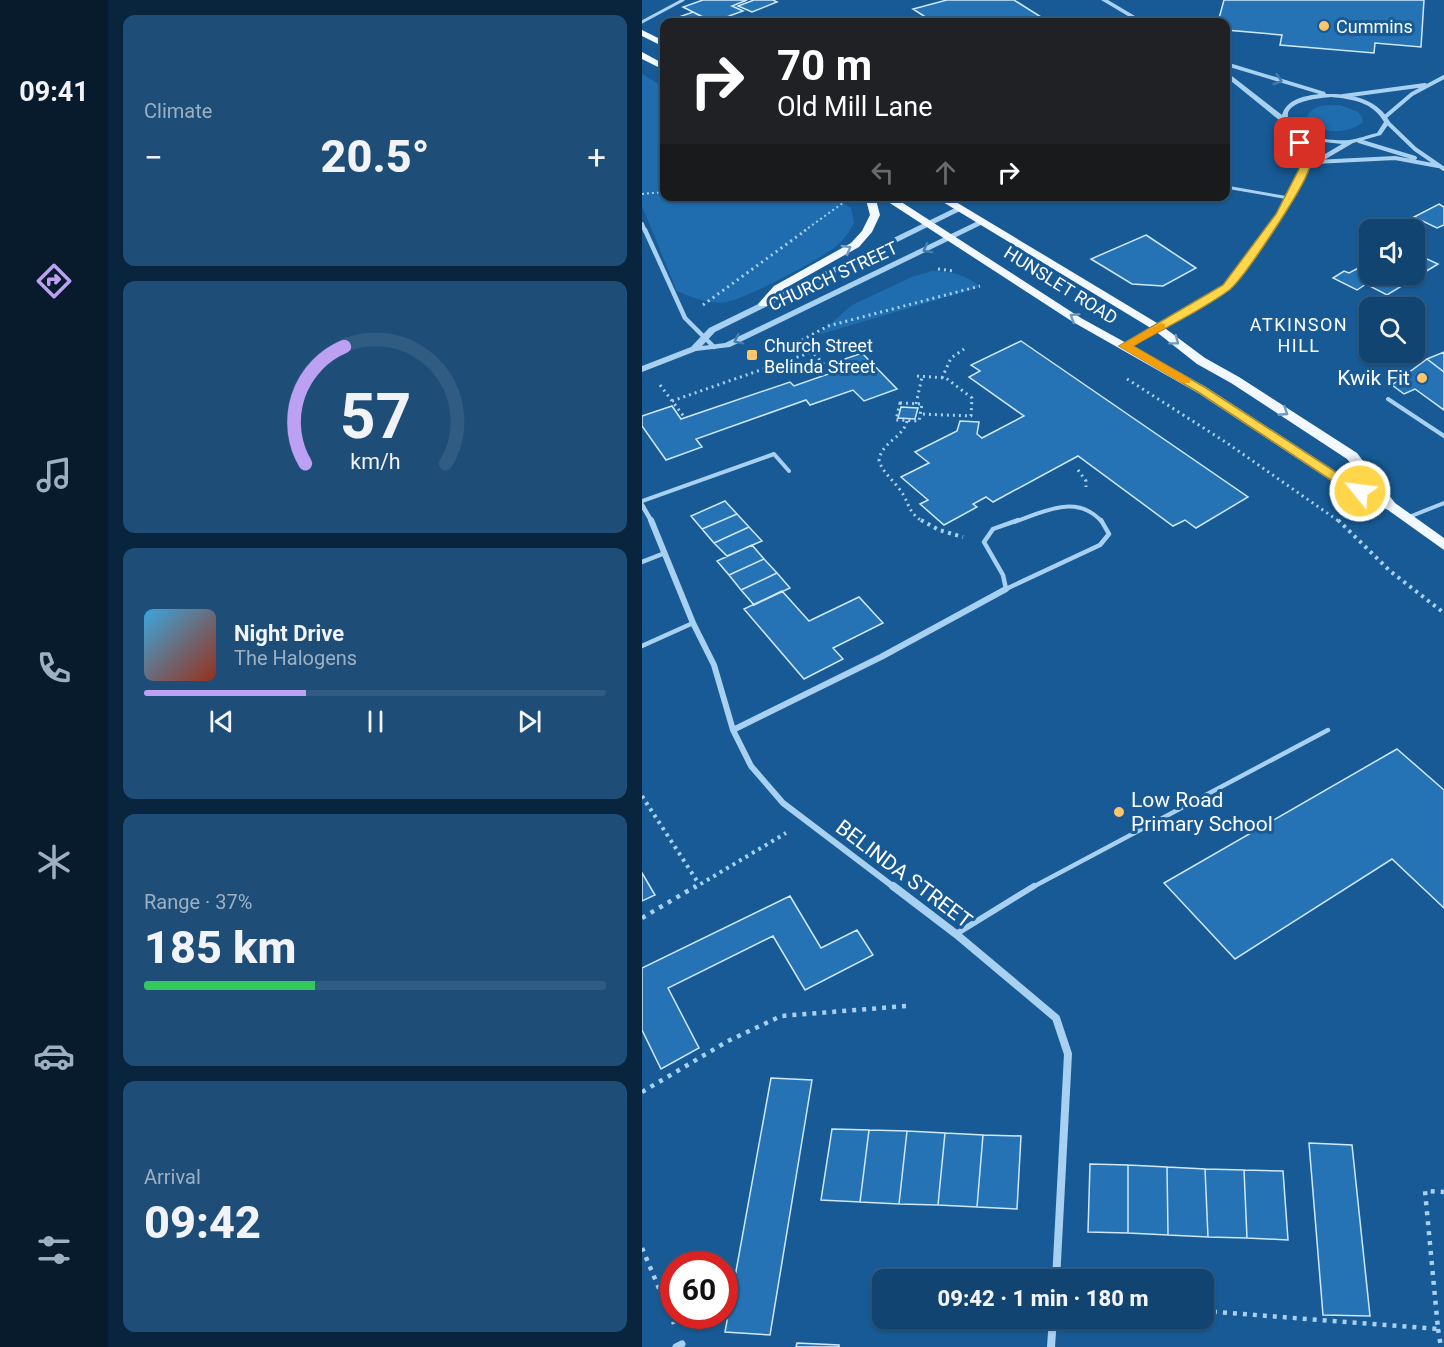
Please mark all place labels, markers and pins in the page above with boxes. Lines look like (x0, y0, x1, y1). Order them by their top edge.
place label: Cummins (1336, 16, 1413, 37)
marker: Cummins (1317, 19, 1331, 33)
pin (1274, 117, 1325, 168)
place label: Church Street Belinda Street (764, 335, 875, 377)
marker: Church Street Belinda Street (745, 348, 759, 362)
place label: Kwik Fit (1337, 366, 1410, 390)
marker: Kwik Fit (1415, 371, 1429, 385)
place label: Low Road Primary School (1131, 788, 1273, 836)
marker: Low Road Primary School (1112, 805, 1126, 819)

